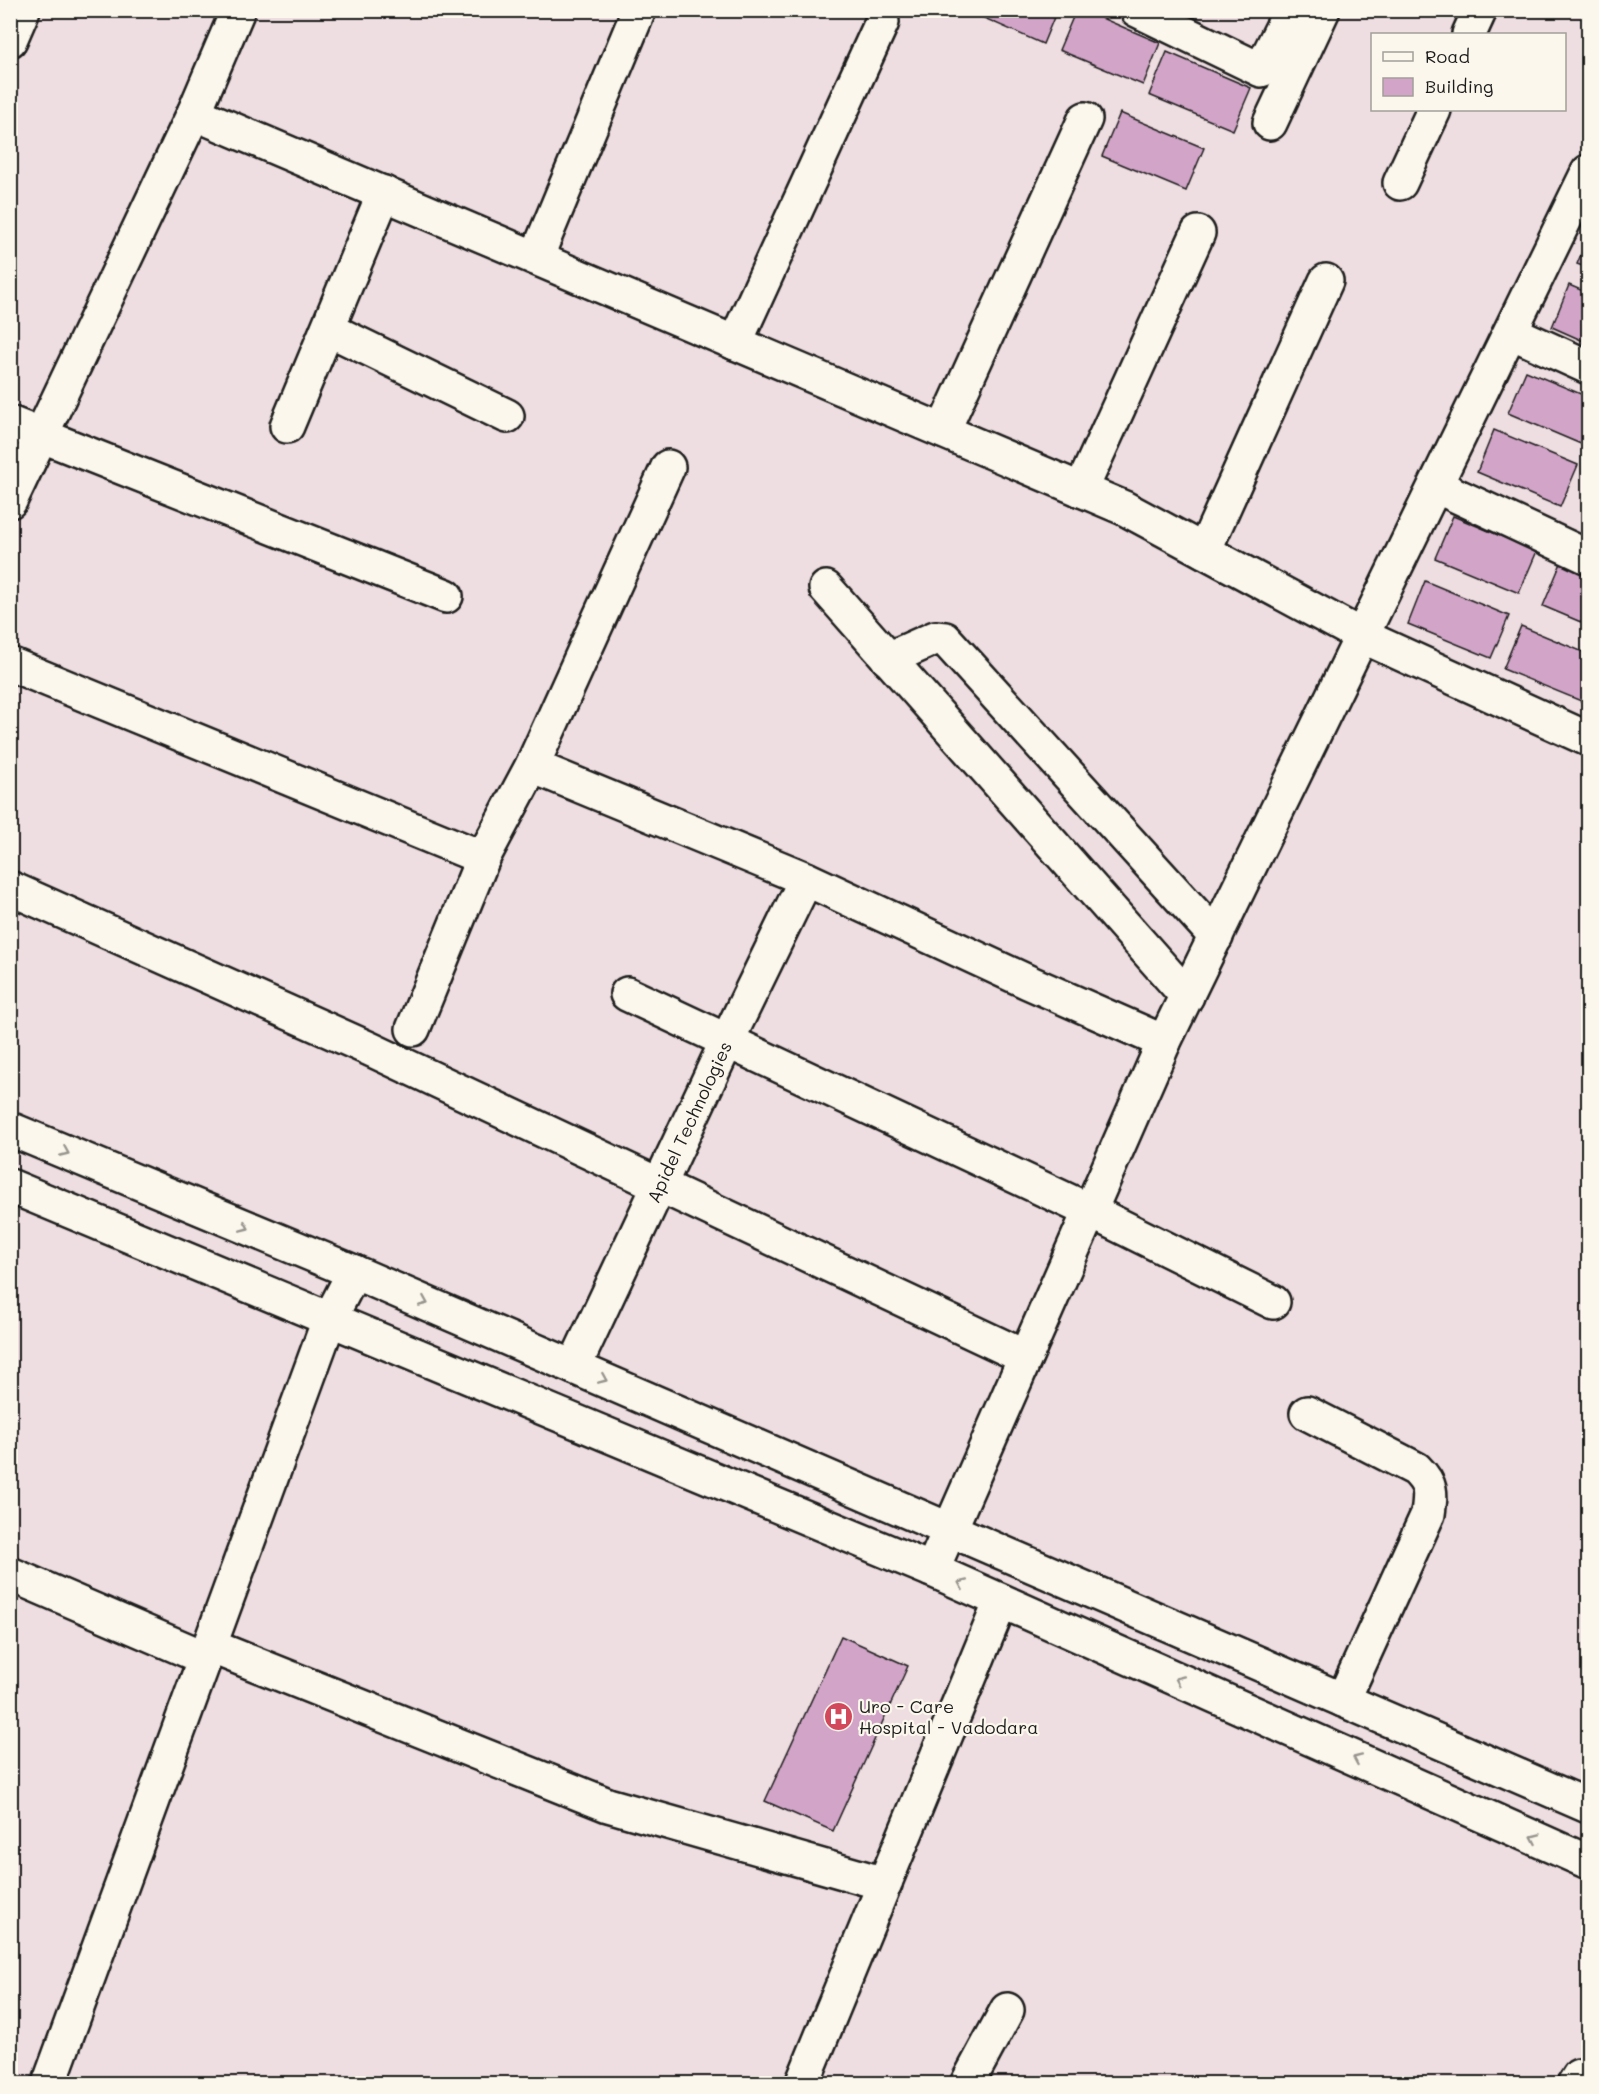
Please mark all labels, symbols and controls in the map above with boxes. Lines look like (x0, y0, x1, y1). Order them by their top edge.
legend (1371, 33, 1566, 111)
text: Road (1425, 44, 1470, 68)
text: Building (1425, 74, 1493, 98)
street label: Apidel Technologies (641, 1037, 737, 1207)
one-way arrow (58, 1145, 69, 1157)
one-way arrow (238, 1220, 249, 1232)
one-way arrow (418, 1295, 429, 1307)
one-way arrow (597, 1372, 608, 1384)
one-way arrow (957, 1579, 968, 1591)
one-way arrow (1174, 1675, 1185, 1687)
place label: Uro - Care Hospital - Vadodara (859, 1694, 1038, 1739)
hospital icon: Uro - Care Hospital - Vadodara (822, 1700, 854, 1732)
one-way arrow (1352, 1754, 1363, 1766)
one-way arrow (1530, 1833, 1541, 1845)

